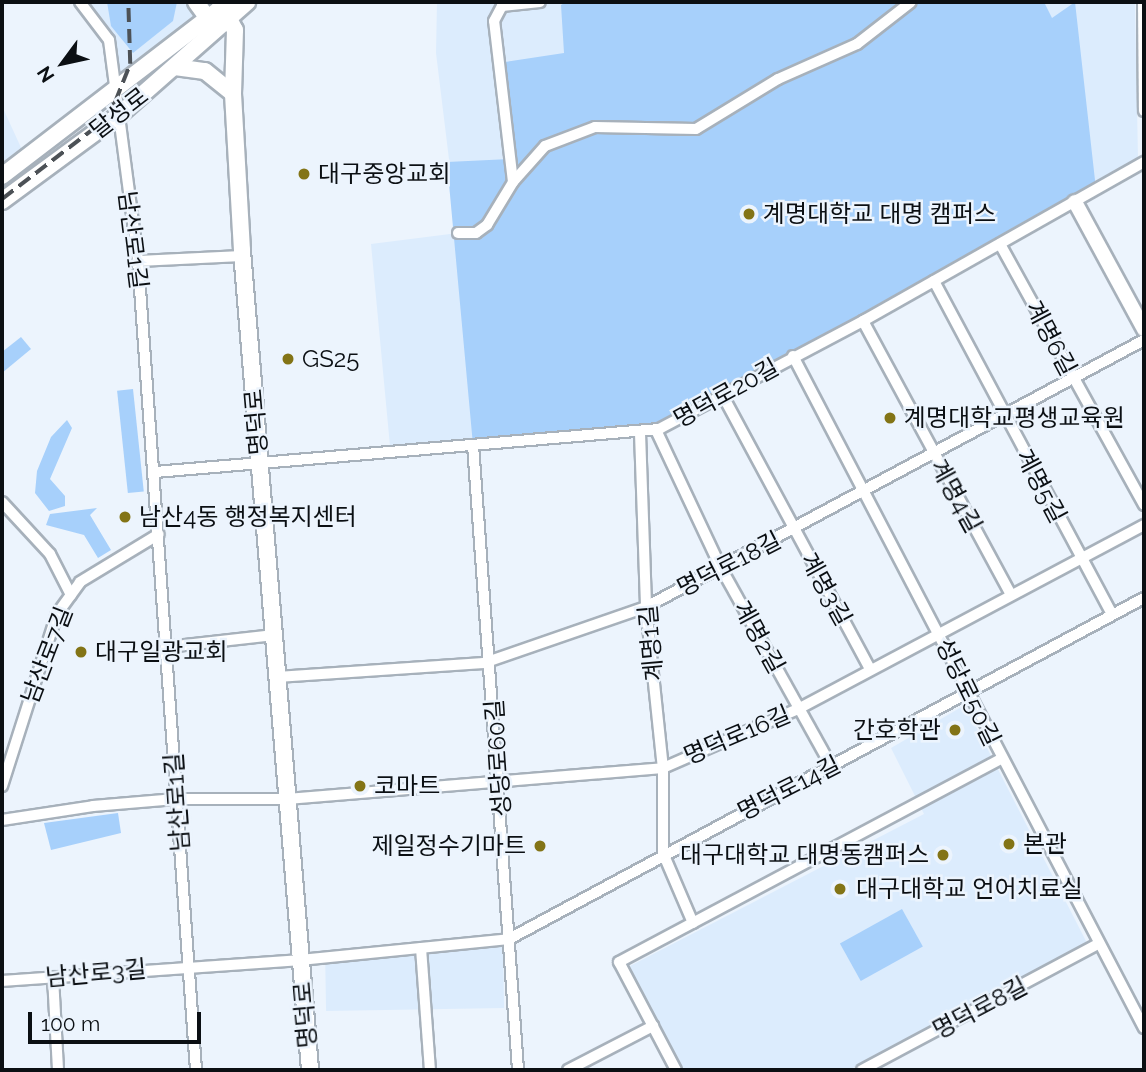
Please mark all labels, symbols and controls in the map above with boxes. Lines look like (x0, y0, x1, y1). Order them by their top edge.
north arrow (28, 28, 98, 98)
text: N (32, 62, 59, 87)
street label: 달성로 (84, 81, 154, 145)
place label: 대구중앙교회 (318, 160, 450, 188)
marker: 대구중앙교회 (296, 166, 312, 182)
street label: 남산로1길 (113, 189, 153, 291)
place label: 계명대학교 대명 캠퍼스 (763, 200, 996, 228)
marker: 계명대학교 대명 캠퍼스 (741, 206, 757, 222)
street label: 계명6길 (1019, 296, 1083, 380)
place label: GS25 (302, 345, 359, 373)
marker: GS25 (280, 351, 296, 367)
street label: 명덕로20길 (669, 352, 783, 434)
street label: 명덕로 (239, 388, 273, 456)
place label: 계명대학교평생교육원 (904, 404, 1125, 432)
marker: 계명대학교평생교육원 (882, 410, 898, 426)
street label: 계명5길 (1010, 444, 1072, 528)
street label: 계명4길 (924, 454, 988, 538)
place label: 남산4동 행정복지센터 (139, 503, 357, 531)
marker: 남산4동 행정복지센터 (117, 509, 133, 525)
street label: 명덕로18길 (672, 526, 786, 602)
street label: 계명3길 (794, 547, 858, 631)
street label: 계명2길 (727, 596, 791, 678)
street label: 남산로7길 (15, 603, 79, 707)
street label: 계명1길 (633, 604, 669, 682)
street label: 성당로50길 (930, 634, 1006, 750)
place label: 대구일광교회 (95, 638, 227, 666)
marker: 대구일광교회 (73, 644, 89, 660)
street label: 성당로60길 (480, 698, 516, 818)
street label: 명덕로16길 (679, 700, 795, 770)
place label: 간호학관 (853, 716, 941, 744)
marker: 간호학관 (947, 722, 963, 738)
street label: 명덕로14길 (733, 750, 845, 826)
street label: 남산로1길 (159, 752, 195, 852)
place label: 코마트 (374, 772, 440, 800)
marker: 코마트 (352, 778, 368, 794)
place label: 본관 (1023, 830, 1067, 858)
place label: 제일정수기마트 (371, 832, 526, 860)
marker: 본관 (1001, 836, 1017, 852)
marker: 제일정수기마트 (532, 838, 548, 854)
place label: 대구대학교 대명동캠퍼스 (680, 841, 929, 869)
marker: 대구대학교 대명동캠퍼스 (935, 847, 951, 863)
place label: 대구대학교 언어치료실 (856, 875, 1083, 903)
marker: 대구대학교 언어치료실 (830, 879, 850, 899)
street label: 남산로3길 (44, 954, 148, 992)
street label: 명덕로8길 (928, 971, 1032, 1045)
street label: 명덕로 (288, 981, 322, 1049)
scale bar (32, 998, 205, 1042)
text: 100 m (41, 1011, 100, 1036)

